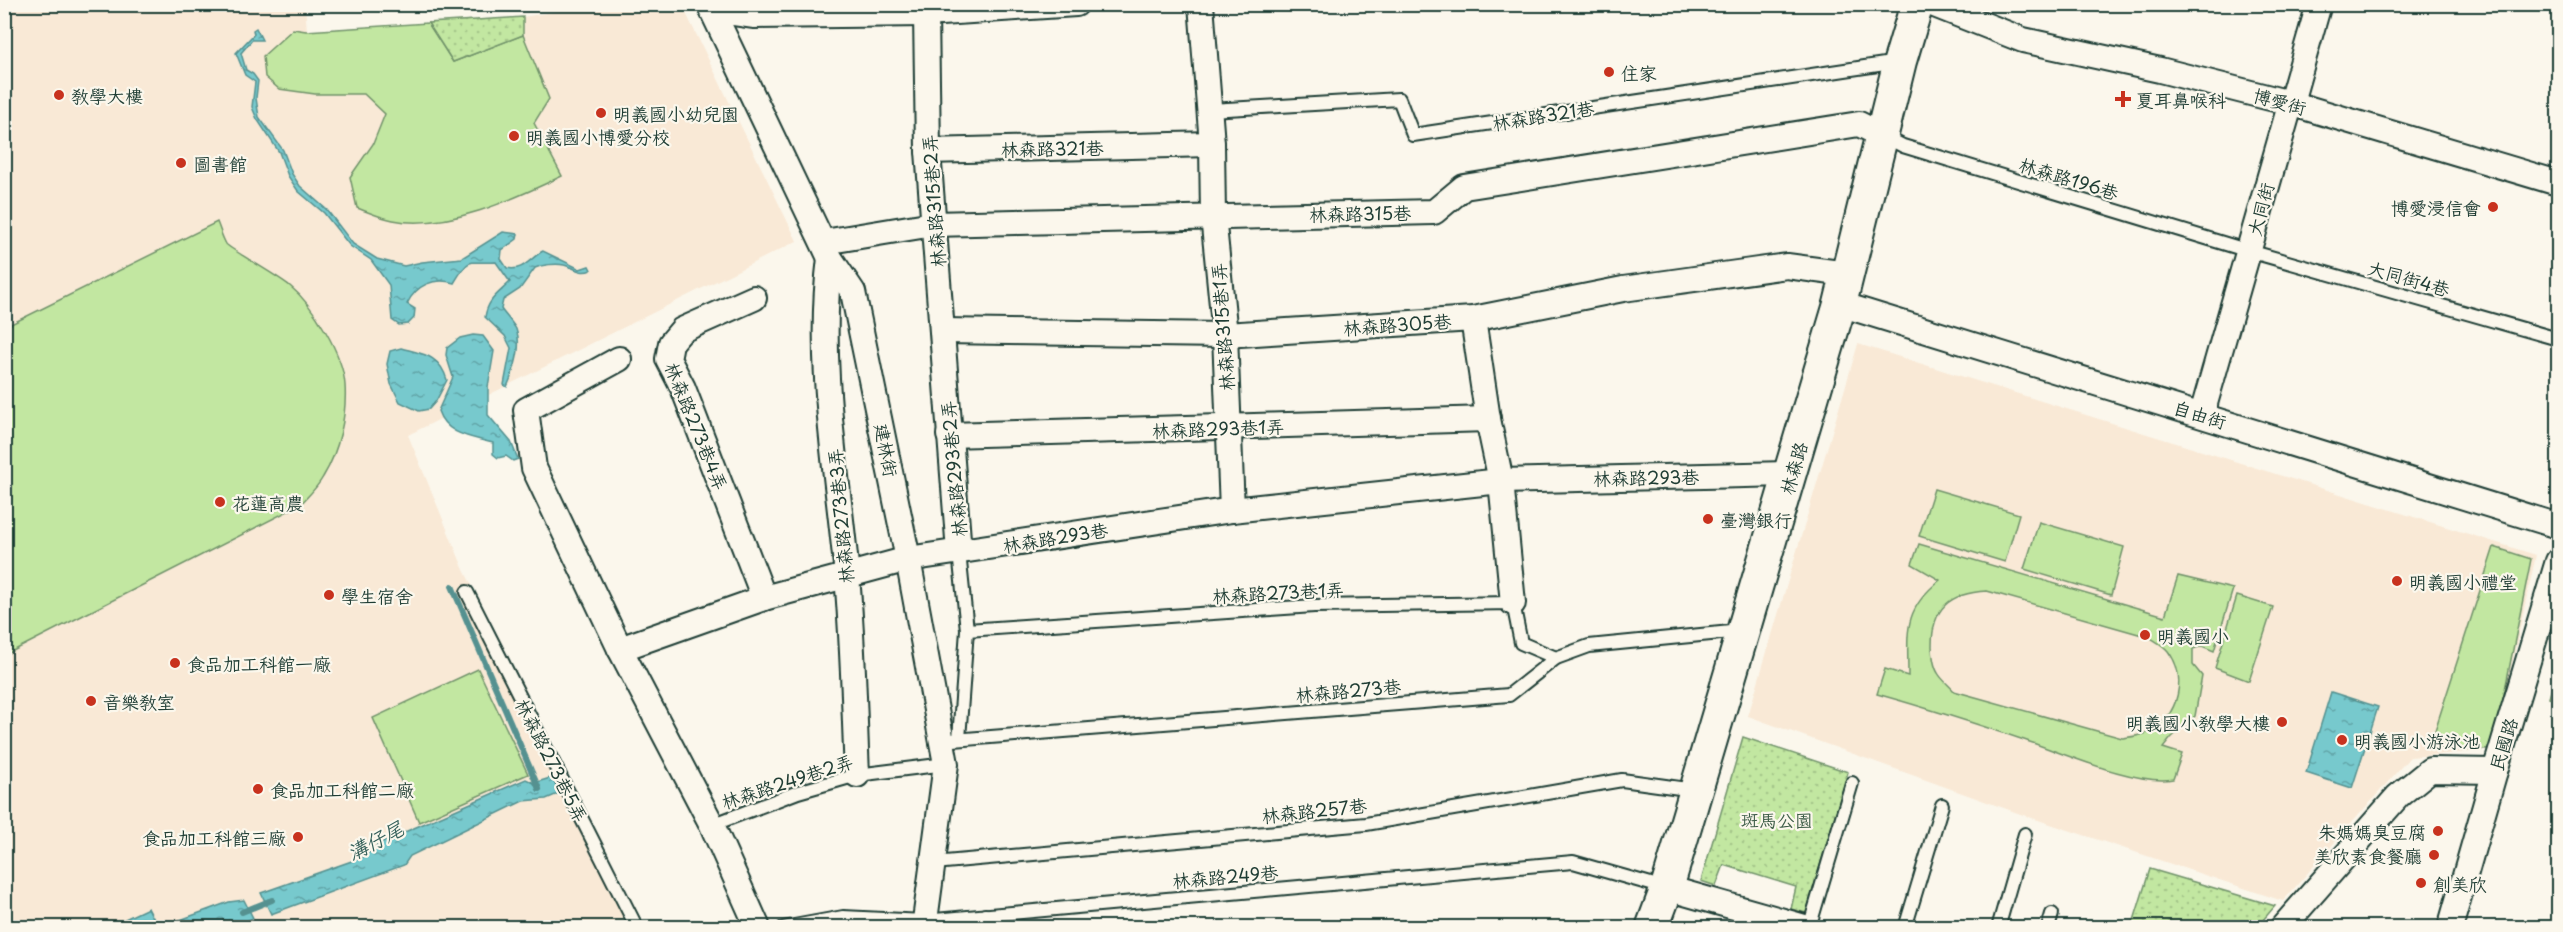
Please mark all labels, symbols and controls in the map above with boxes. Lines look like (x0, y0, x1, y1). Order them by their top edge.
place label: 住家 (1621, 59, 1657, 86)
marker: 住家 (1602, 65, 1616, 79)
street label: 博愛街 (2250, 81, 2310, 121)
place label: 教學大樓 (71, 82, 143, 109)
place label: 夏耳鼻喉科 (2136, 86, 2226, 113)
marker: 教學大樓 (52, 88, 66, 102)
marker: 夏耳鼻喉科 (2114, 90, 2132, 108)
street label: 林森路321巷 (1490, 94, 1596, 136)
place label: 明義國小幼兒園 (613, 100, 739, 127)
marker: 明義國小幼兒園 (594, 106, 608, 120)
place label: 明義國小博愛分校 (526, 123, 670, 150)
marker: 明義國小博愛分校 (507, 129, 521, 143)
street label: 林森路315巷2弄 (915, 134, 951, 268)
street label: 林森路321巷 (1000, 134, 1104, 162)
place label: 圖書館 (193, 150, 247, 177)
street label: 林森路196巷 (2016, 150, 2122, 206)
marker: 圖書館 (174, 156, 188, 170)
street label: 大同街 (2240, 179, 2280, 239)
place label: 博愛浸信會 (2391, 194, 2481, 221)
street label: 林森路315巷 (1309, 199, 1411, 227)
marker: 博愛浸信會 (2486, 200, 2500, 214)
street label: 大同街4巷 (2365, 253, 2453, 303)
street label: 林森路315巷1弄 (1204, 262, 1240, 392)
street label: 林森路305巷 (1342, 307, 1452, 341)
street label: 林森路273巷4弄 (659, 358, 735, 494)
street label: 自由街 (2170, 393, 2230, 435)
street label: 林森路293巷2弄 (934, 400, 972, 538)
street label: 林森路293巷1弄 (1151, 412, 1285, 444)
street label: 建林街 (869, 421, 905, 479)
street label: 林森路 (1773, 438, 1813, 498)
street label: 林森路273巷3弄 (821, 447, 859, 585)
street label: 林森路293巷 (1593, 463, 1699, 491)
place label: 花蓮高農 (232, 489, 304, 516)
marker: 花蓮高農 (213, 495, 227, 509)
place label: 臺灣銀行 (1720, 506, 1792, 533)
marker: 臺灣銀行 (1701, 512, 1715, 526)
street label: 林森路293巷 (1000, 515, 1110, 559)
place label: 明義國小禮堂 (2409, 568, 2517, 595)
marker: 明義國小禮堂 (2390, 574, 2404, 588)
street label: 林森路273巷1弄 (1211, 575, 1345, 609)
place label: 學生宿舍 (341, 582, 413, 609)
marker: 學生宿舍 (322, 588, 336, 602)
place label: 明義國小 (2157, 622, 2229, 649)
marker: 明義國小 (2138, 628, 2152, 642)
place label: 食品加工科館一廠 (187, 650, 331, 677)
marker: 食品加工科館一廠 (168, 656, 182, 670)
street label: 林森路273巷 (1294, 672, 1402, 708)
place label: 音樂教室 (103, 688, 175, 715)
street label: 林森路273巷5弄 (509, 693, 595, 827)
marker: 音樂教室 (84, 694, 98, 708)
place label: 明義國小教學大樓 (2126, 709, 2270, 736)
street label: 民國路 (2482, 714, 2524, 774)
marker: 明義國小教學大樓 (2275, 715, 2289, 729)
place label: 明義國小游泳池 (2354, 727, 2480, 754)
marker: 明義國小游泳池 (2335, 733, 2349, 747)
street label: 林森路249巷2弄 (718, 747, 856, 815)
place label: 食品加工科館二廠 (270, 776, 414, 803)
marker: 食品加工科館二廠 (251, 782, 265, 796)
street label: 林森路257巷 (1260, 791, 1368, 829)
park label: 斑馬公園 (1741, 806, 1813, 833)
water label: 溝仔尾 (341, 813, 409, 867)
place label: 朱媽媽臭豆腐 (2318, 818, 2426, 845)
place label: 食品加工科館三廠 (142, 824, 286, 851)
marker: 朱媽媽臭豆腐 (2431, 824, 2445, 838)
marker: 食品加工科館三廠 (291, 830, 305, 844)
place label: 美欣素食餐廳 (2314, 842, 2422, 869)
marker: 美欣素食餐廳 (2427, 848, 2441, 862)
street label: 林森路249巷 (1171, 858, 1279, 894)
place label: 創美欣 (2433, 870, 2487, 897)
marker: 創美欣 (2414, 876, 2428, 890)

